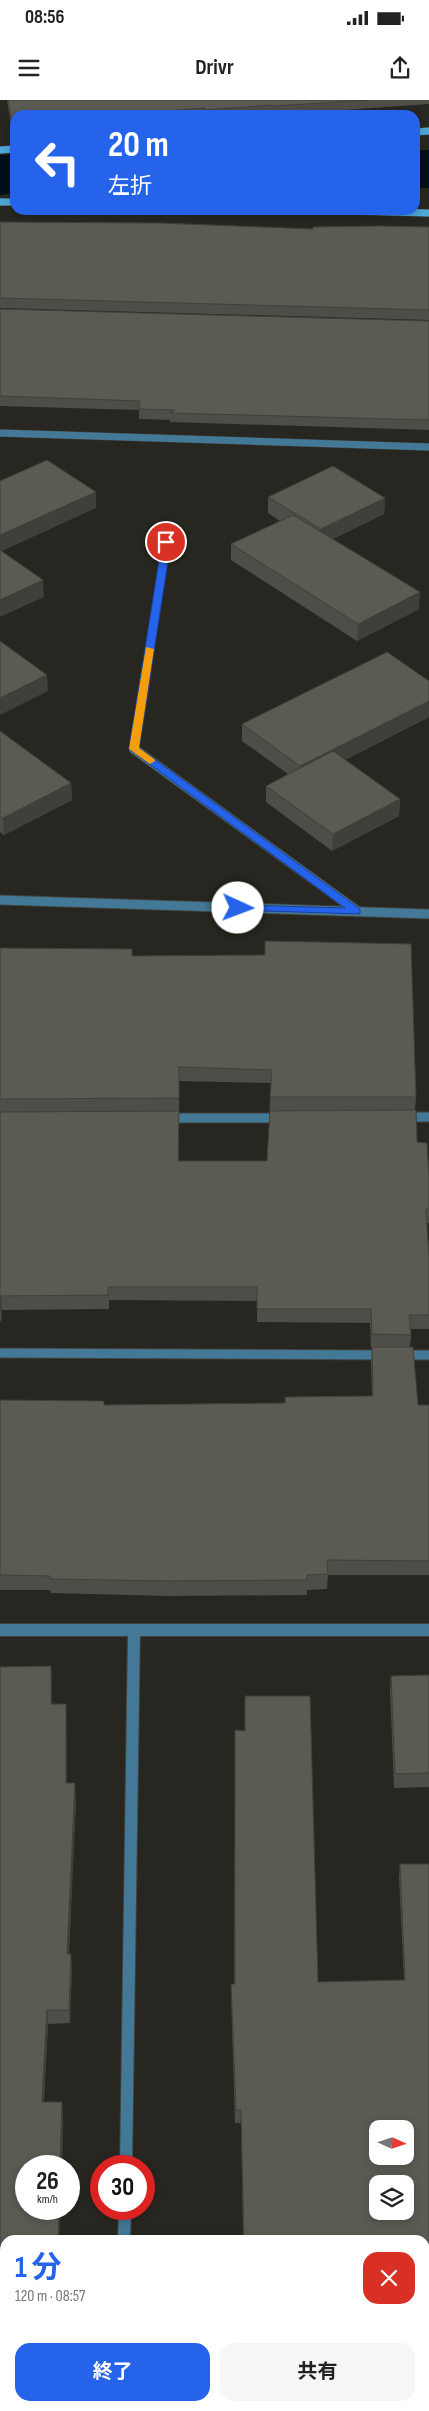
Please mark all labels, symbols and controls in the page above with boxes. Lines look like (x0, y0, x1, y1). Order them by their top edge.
text: 08:56 (25, 6, 65, 29)
icon: menu (15, 54, 43, 82)
text: Drivr (195, 54, 234, 81)
icon: share (386, 54, 414, 82)
text: 20 m (108, 124, 169, 167)
icon: left (25, 130, 90, 195)
text: 左折 (108, 173, 152, 200)
pin (145, 521, 187, 563)
icon: arrive (152, 528, 180, 556)
position arrow (211, 881, 263, 933)
north arrow (369, 2120, 414, 2165)
map controls (369, 2120, 414, 2220)
speed limit sign: 30 (90, 2155, 155, 2220)
text: 26 (36, 2166, 59, 2197)
button: layers (369, 2175, 414, 2220)
text: km/h (37, 2192, 58, 2207)
text: 1 分 (15, 2250, 61, 2286)
button: close (363, 2252, 415, 2304)
text: 120 m · 08:57 (15, 2287, 86, 2306)
button: 終了 (15, 2343, 210, 2401)
button: 共有 (220, 2343, 415, 2401)

